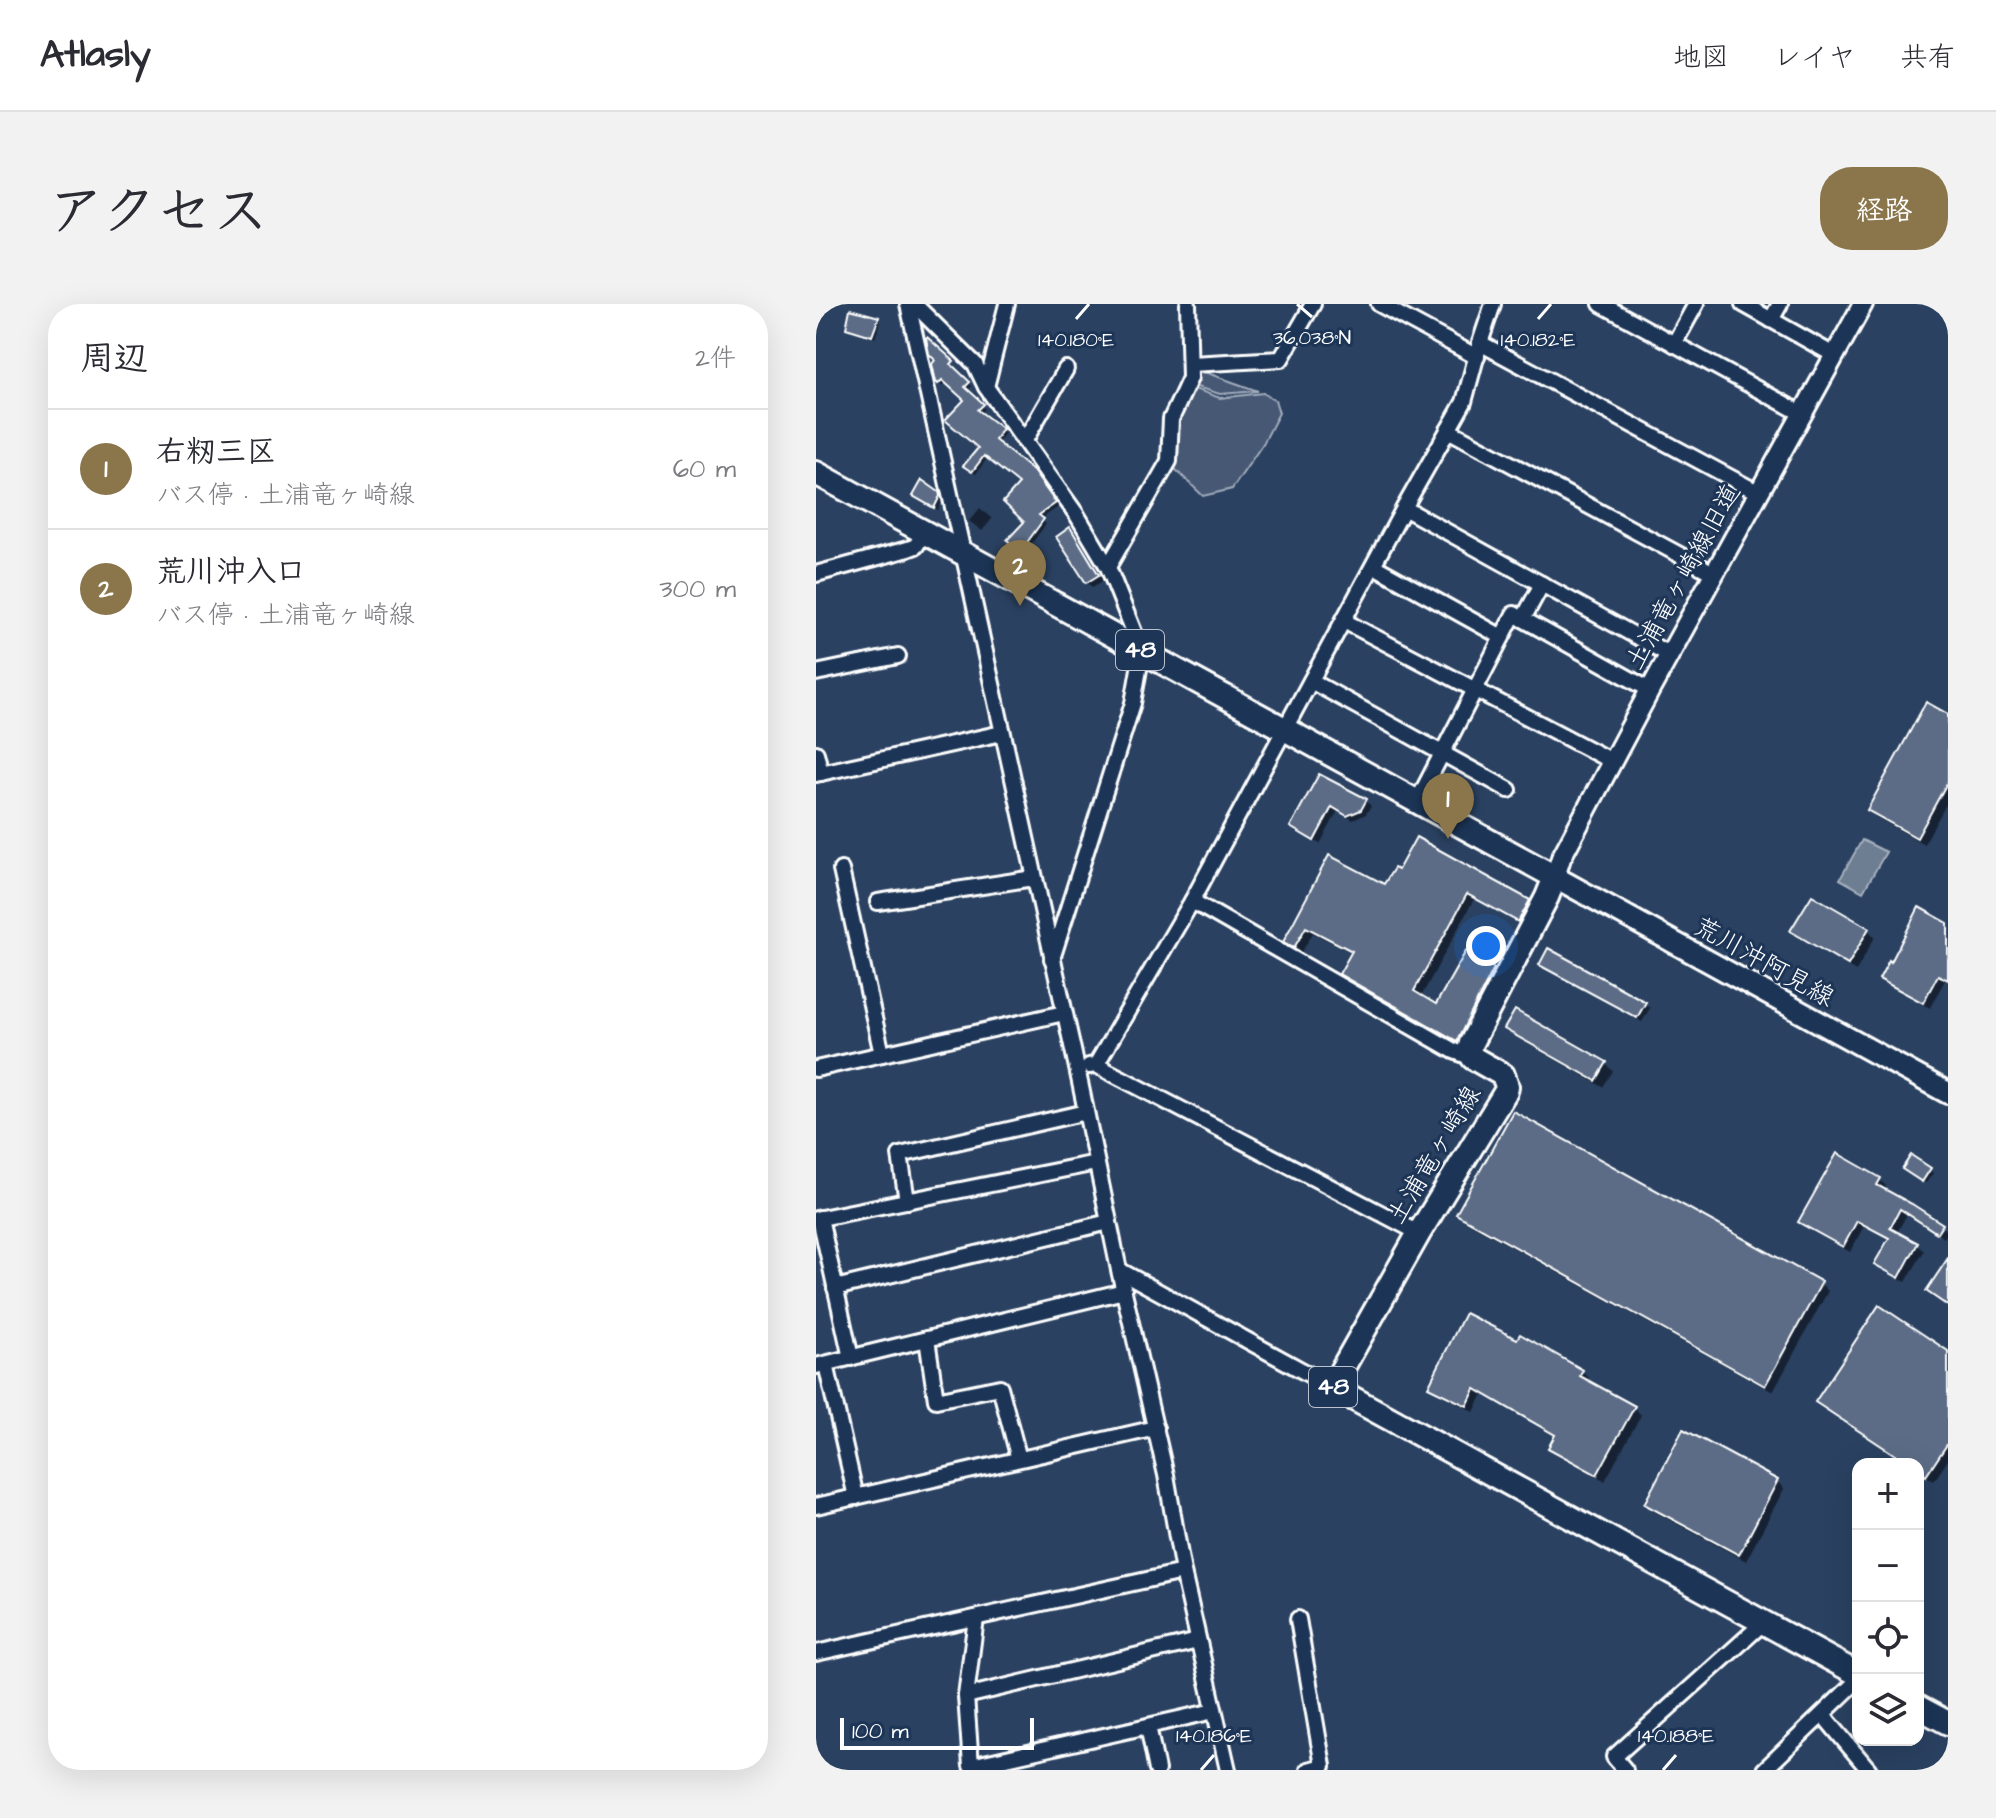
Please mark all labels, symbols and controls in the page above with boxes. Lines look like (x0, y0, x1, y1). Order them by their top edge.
text: Atlasly (40, 29, 151, 81)
text: 地図 (1673, 38, 1729, 77)
text: レイヤ (1773, 38, 1856, 77)
text: 共有 (1900, 38, 1956, 77)
button: 経路 (1820, 167, 1948, 250)
text: アクセス (48, 174, 269, 252)
text: 36.038°N (1273, 324, 1351, 352)
text: 140.180°E (1038, 326, 1114, 354)
text: 140.182°E (1501, 326, 1576, 354)
text: 周辺 (80, 335, 148, 383)
text: 2件 (695, 340, 736, 376)
text: 右籾三区 (156, 431, 276, 473)
text: 1 (104, 451, 108, 487)
text: 60 m (673, 451, 736, 487)
text: バス停 · 土浦竜ヶ崎線 (156, 477, 414, 513)
street label: 土浦竜ヶ崎線旧道 (1617, 477, 1749, 677)
pin: 2 (994, 540, 1046, 606)
text: 荒川沖入口 (156, 551, 306, 593)
text: 2 (99, 571, 113, 607)
text: 300 m (659, 571, 736, 607)
text: バス停 · 土浦竜ヶ崎線 (156, 597, 414, 633)
road number: 48 (1116, 630, 1164, 670)
pin: 1 (1422, 773, 1474, 839)
street label: 荒川沖阿見線 (1687, 908, 1841, 1016)
your location (1466, 926, 1506, 966)
street label: 土浦竜ヶ崎線 (1378, 1079, 1490, 1231)
road number: 48 (1309, 1367, 1357, 1407)
map controls (1852, 1458, 1924, 1746)
button: + (1852, 1458, 1924, 1530)
button: − (1852, 1530, 1924, 1602)
button: locate (1852, 1602, 1924, 1674)
button: layers (1852, 1674, 1924, 1746)
scale bar (840, 1714, 1034, 1750)
text: 100 m (852, 1716, 909, 1747)
text: 140.186°E (1176, 1722, 1252, 1750)
text: 140.188°E (1638, 1722, 1714, 1750)

